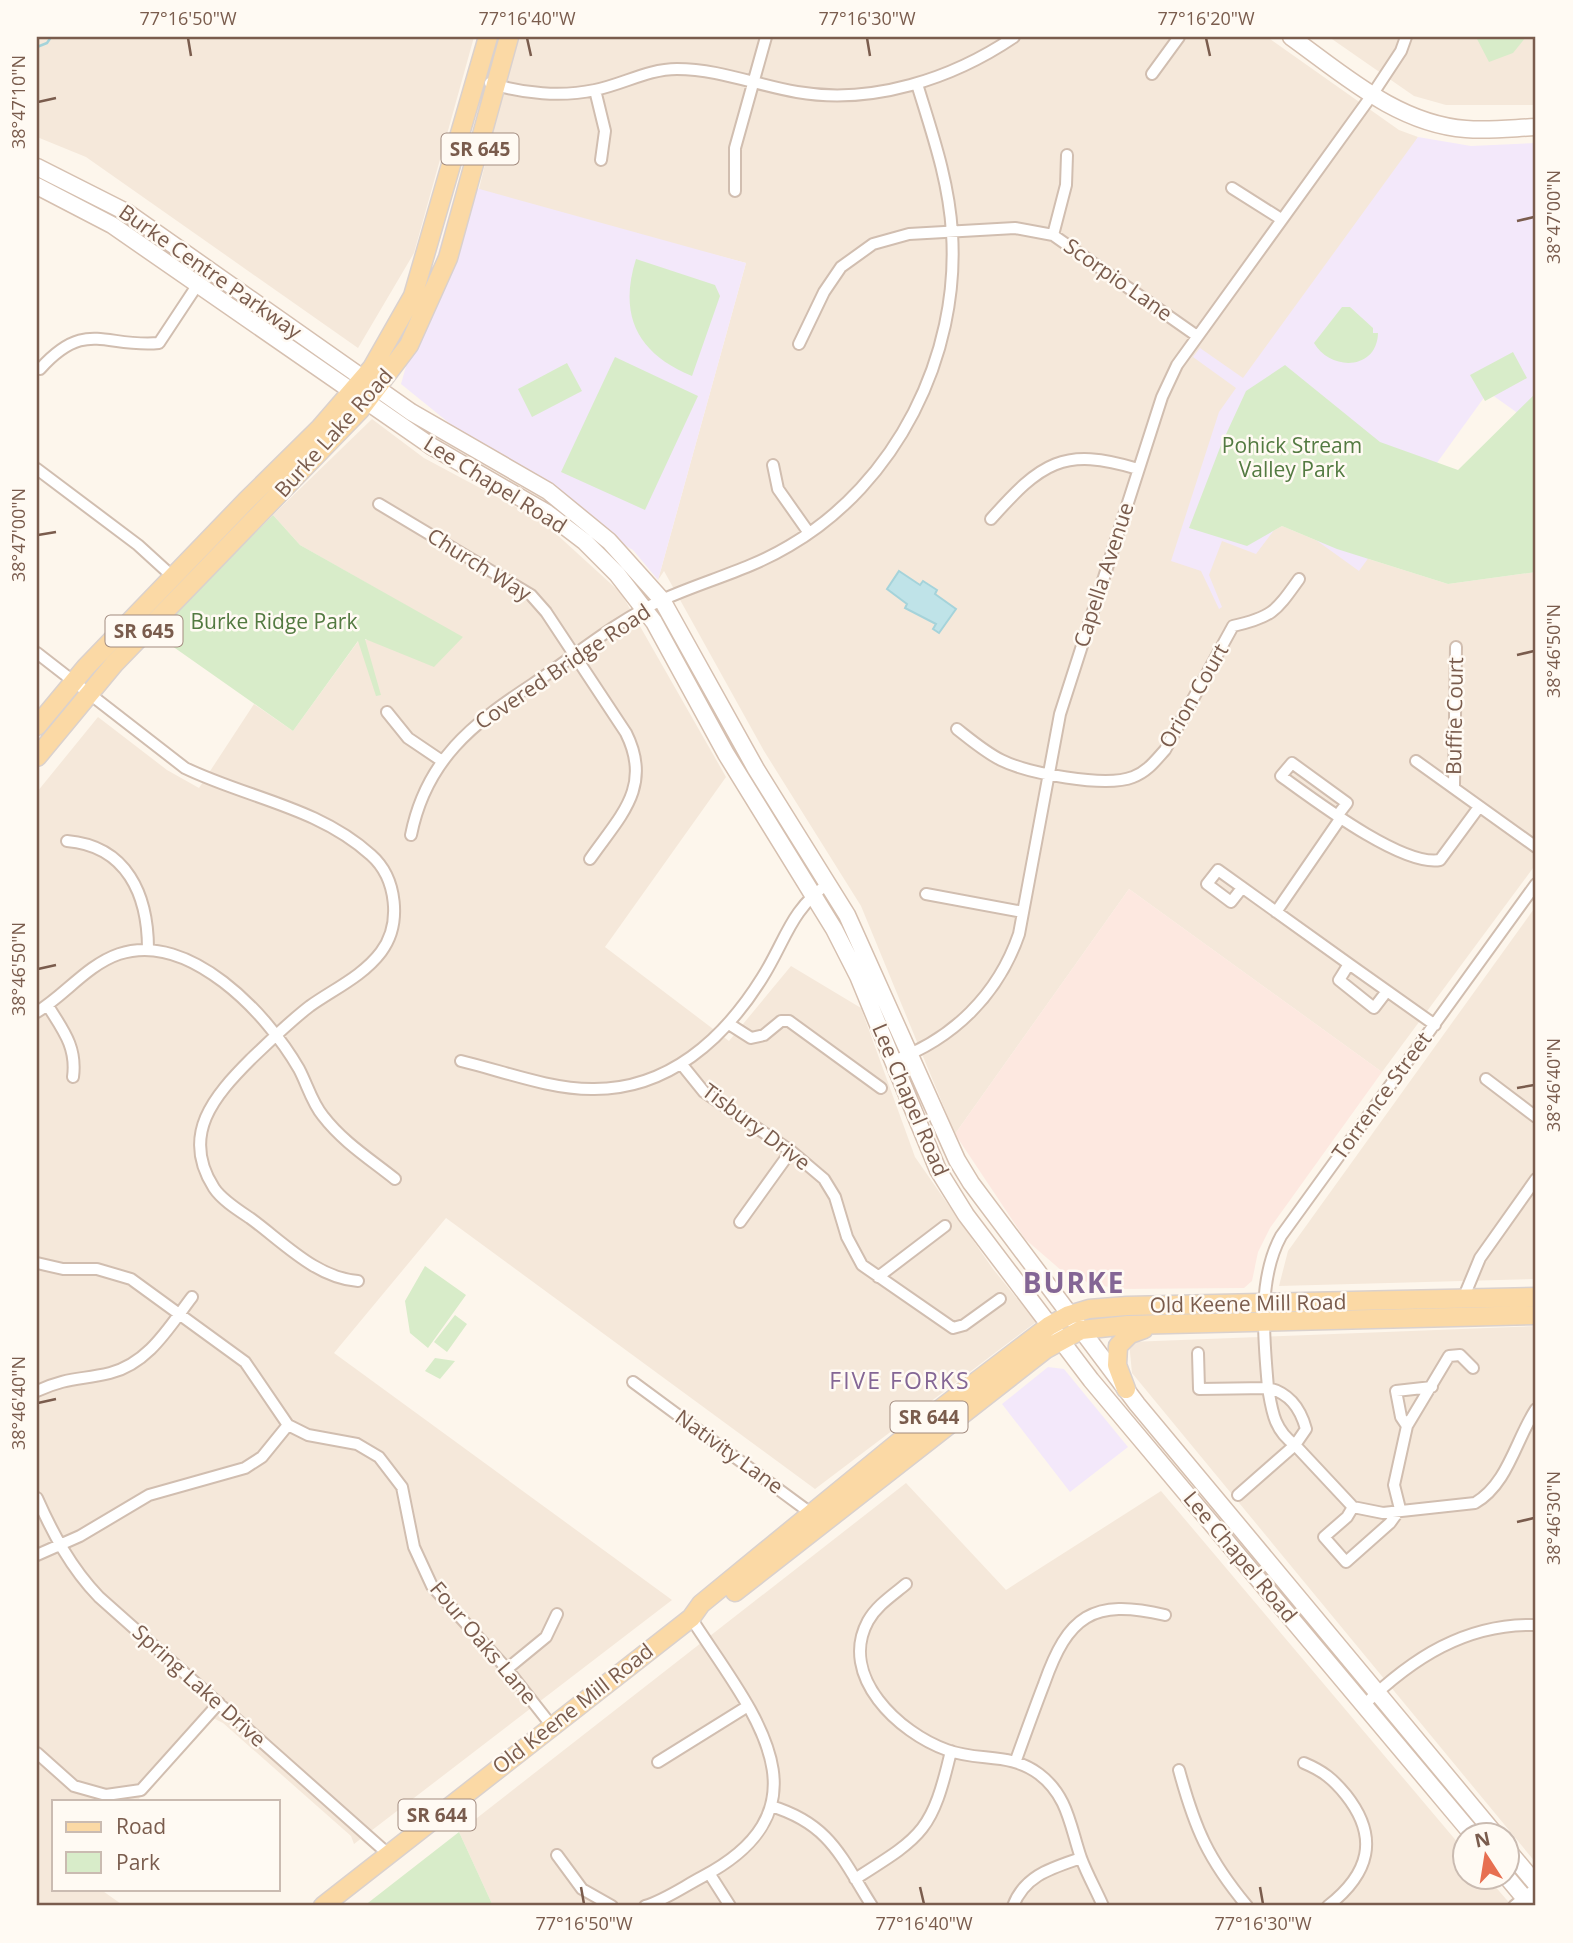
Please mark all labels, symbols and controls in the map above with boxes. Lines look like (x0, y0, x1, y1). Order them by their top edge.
text: 77°16'50"W (139, 6, 237, 30)
text: 77°16'40"W (478, 6, 576, 30)
text: 77°16'30"W (818, 6, 916, 30)
text: 77°16'20"W (1157, 6, 1255, 30)
text: 38°47'10"N (6, 55, 30, 149)
road number: SR 645 (442, 134, 518, 164)
text: 38°47'00"N (1541, 170, 1565, 264)
street label: Burke Centre Parkway (114, 198, 308, 345)
street label: Scorpio Lane (1059, 231, 1178, 327)
street label: Burke Lake Road (268, 362, 399, 503)
street label: Lee Chapel Road (419, 429, 572, 539)
park label: Pohick Stream Valley Park (1222, 431, 1362, 483)
text: 38°47'00"N (6, 488, 30, 582)
street label: Capella Avenue (1066, 499, 1140, 651)
street label: Church Way (422, 521, 537, 607)
street label: Covered Bridge Road (469, 597, 656, 735)
text: 38°46'50"N (1541, 604, 1565, 698)
park label: Burke Ridge Park (191, 607, 358, 635)
road number: SR 645 (106, 616, 182, 646)
street label: Orion Court (1152, 638, 1234, 753)
street label: Buffie Court (1439, 657, 1469, 775)
text: 38°46'50"N (6, 922, 30, 1016)
street label: Lee Chapel Road (866, 1019, 956, 1180)
street label: Torrence Street (1325, 1026, 1437, 1165)
text: 38°46'40"N (1541, 1038, 1565, 1132)
street label: Tisbury Drive (697, 1076, 816, 1176)
district label: BURKE (1023, 1263, 1125, 1301)
street label: Old Keene Mill Road (1149, 1287, 1347, 1319)
text: 38°46'40"N (6, 1356, 30, 1450)
district label: FIVE FORKS (829, 1364, 971, 1396)
road number: SR 644 (890, 1401, 968, 1432)
street label: Nativity Lane (670, 1403, 789, 1500)
text: 38°46'30"N (1541, 1471, 1565, 1565)
street label: Lee Chapel Road (1178, 1485, 1304, 1628)
street label: Four Oaks Lane (424, 1575, 543, 1710)
street label: Spring Lake Drive (127, 1618, 272, 1753)
street label: Old Keene Mill Road (486, 1637, 659, 1780)
legend (52, 1800, 280, 1890)
road number: SR 644 (398, 1800, 476, 1830)
text: Road (116, 1812, 166, 1840)
north arrow (1450, 1820, 1520, 1890)
text: N (1472, 1825, 1493, 1854)
text: Park (116, 1848, 160, 1876)
text: 77°16'50"W (535, 1911, 633, 1935)
text: 77°16'40"W (875, 1911, 973, 1935)
text: 77°16'30"W (1214, 1911, 1312, 1935)

